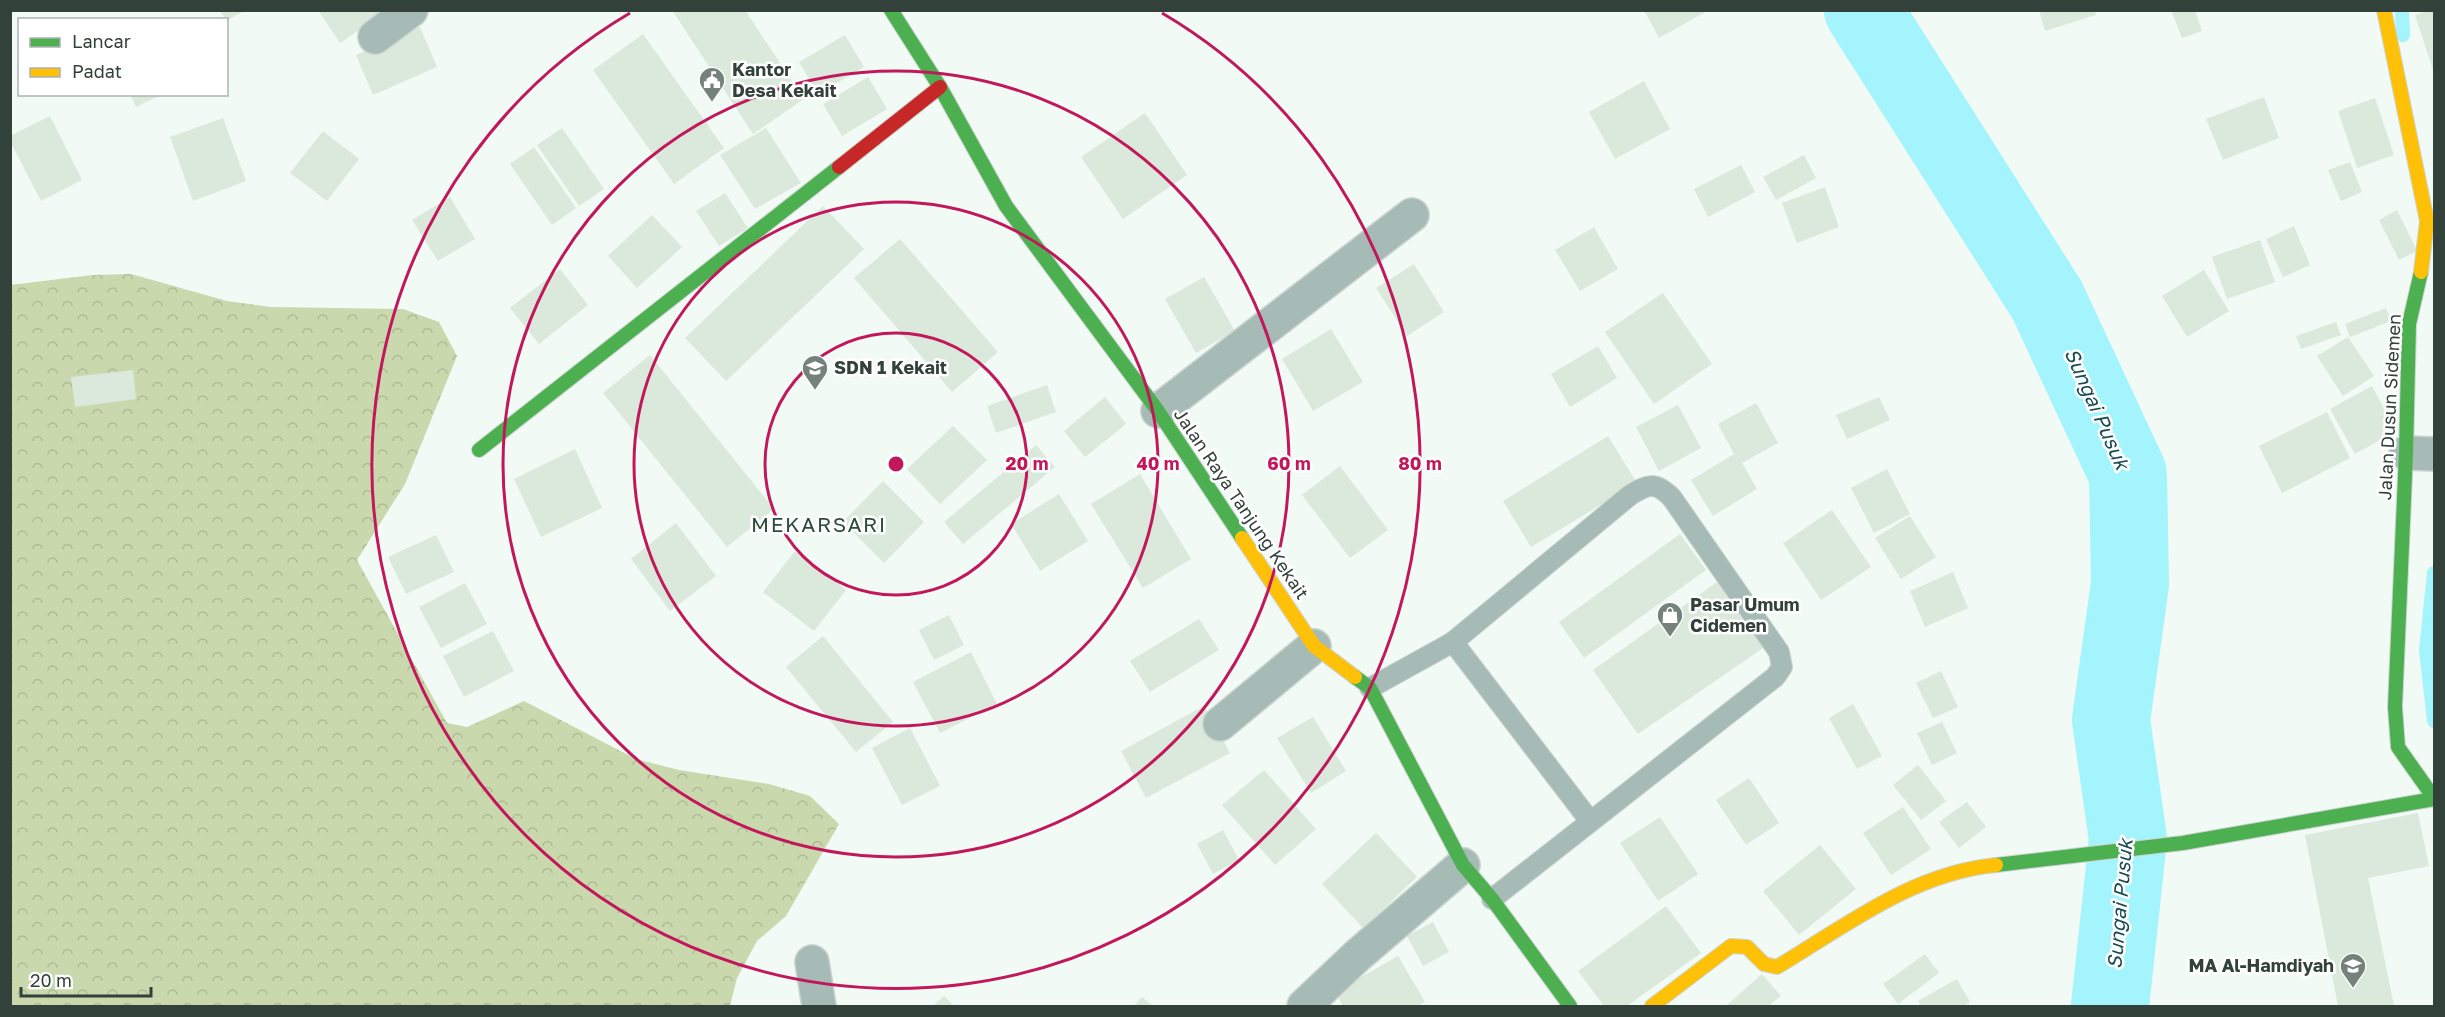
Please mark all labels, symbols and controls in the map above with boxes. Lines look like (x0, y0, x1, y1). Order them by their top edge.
legend (18, 18, 228, 96)
text: Lancar (72, 30, 131, 52)
place label: Kantor Desa Kekait (732, 58, 837, 101)
text: Padat (72, 60, 122, 82)
public building icon: Kantor Desa Kekait (697, 65, 727, 103)
street label: Jalan Dusun Sidemen (2373, 313, 2405, 501)
water label: Sungai Pusuk (2060, 344, 2136, 476)
school or university icon: SDN 1 Kekait (800, 353, 830, 391)
place label: SDN 1 Kekait (834, 356, 947, 378)
street label: Jalan Raya Tanjung Kekait (1170, 404, 1314, 603)
text: 20 m (1006, 452, 1048, 474)
text: 40 m (1136, 452, 1180, 474)
text: 60 m (1267, 452, 1311, 474)
text: 80 m (1398, 452, 1442, 474)
centre of rings (886, 454, 906, 474)
district label: MEKARSARI (751, 511, 887, 537)
place label: Pasar Umum Cidemen (1690, 593, 1800, 636)
shop icon: Pasar Umum Cidemen (1655, 600, 1685, 638)
water label: Sungai Pusuk (2101, 835, 2138, 970)
school or university icon: MA Al-Hamdiyah (2338, 951, 2368, 989)
place label: MA Al-Hamdiyah (2188, 954, 2334, 976)
scale bar (21, 960, 152, 998)
text: 20 m (30, 969, 72, 991)

